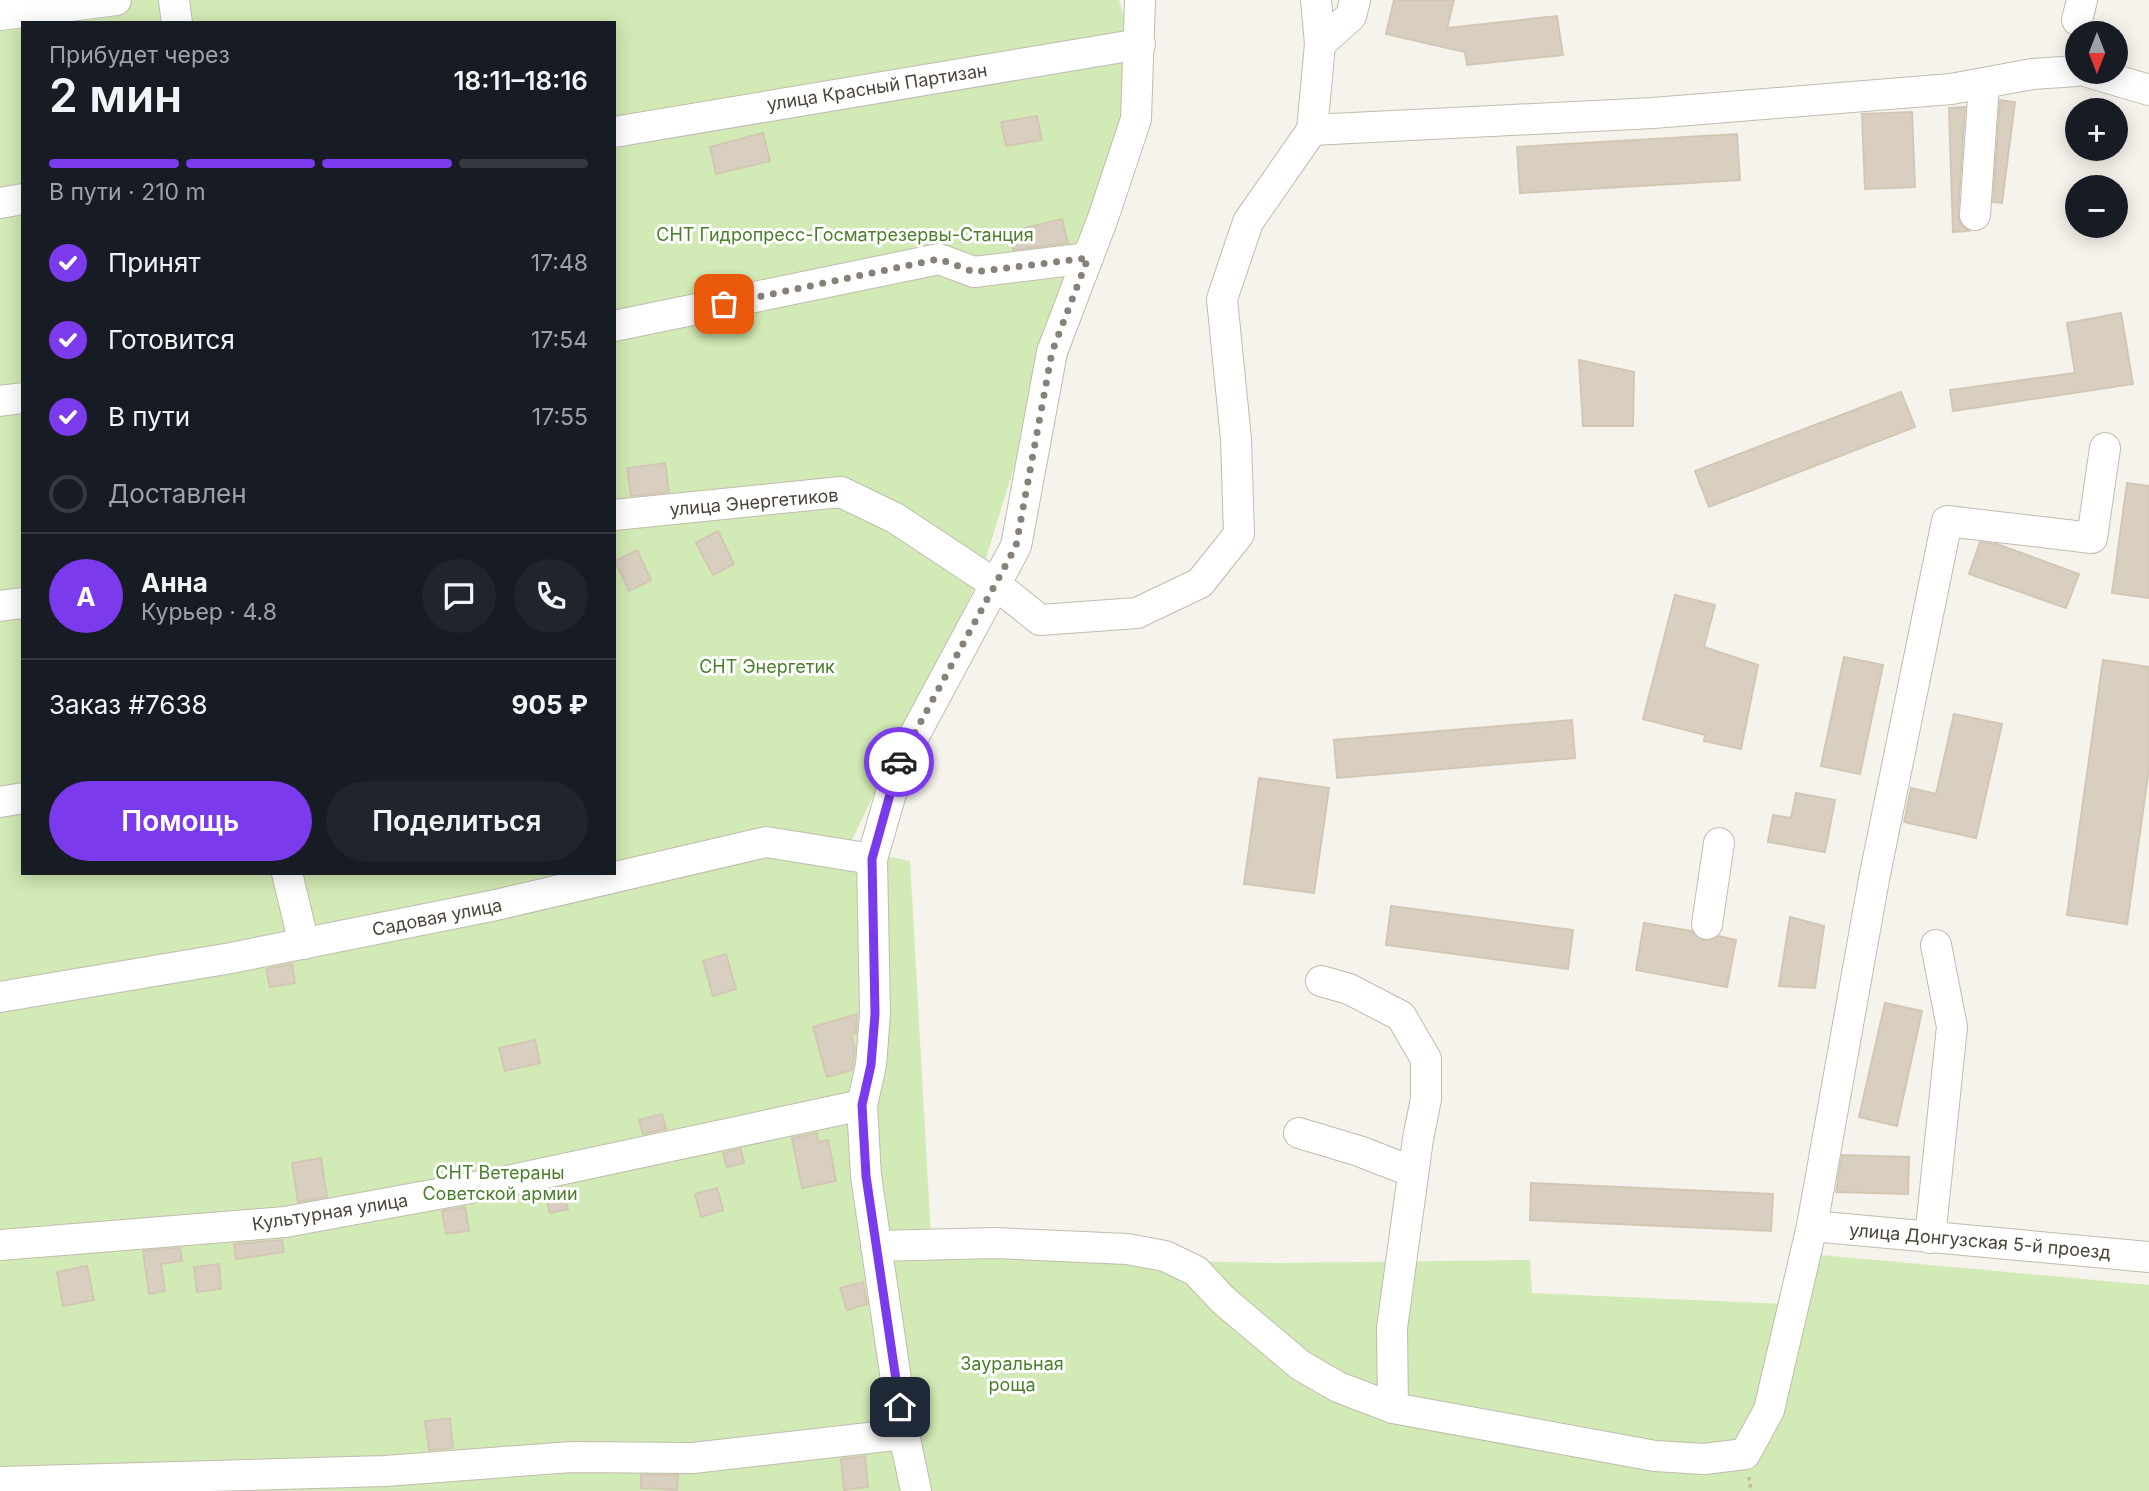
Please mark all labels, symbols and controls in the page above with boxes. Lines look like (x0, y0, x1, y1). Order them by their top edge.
north arrow (2065, 21, 2128, 84)
map controls (2065, 21, 2128, 238)
text: Прибудет через (49, 41, 230, 69)
street label: улица Красный Партизан (765, 59, 989, 115)
text: 18:11–18:16 (454, 65, 588, 96)
text: 2 мин (49, 67, 182, 123)
button: + (2065, 98, 2128, 161)
button: − (2065, 175, 2128, 238)
text: В пути · 210 m (49, 178, 206, 206)
park label: СНТ Гидропресс-Госматрезервы-Станция (656, 224, 1034, 245)
icon: check (49, 244, 87, 282)
text: Принят (108, 247, 201, 278)
text: 17:48 (531, 249, 588, 277)
pin (694, 274, 754, 334)
icon: bag (705, 285, 743, 323)
icon: check (49, 321, 87, 359)
text: Готовится (108, 324, 235, 355)
text: 17:54 (531, 326, 588, 354)
icon: check (49, 398, 87, 436)
text: В пути (108, 401, 190, 432)
text: 17:55 (532, 403, 588, 431)
text: Доставлен (108, 478, 247, 509)
street label: улица Энергетиков (669, 484, 839, 520)
button: chat (422, 559, 496, 633)
button: phone (514, 559, 588, 633)
text: Анна (141, 567, 208, 598)
text: А (76, 581, 96, 612)
text: Курьер · 4.8 (141, 598, 277, 626)
park label: СНТ Энергетик (699, 656, 835, 677)
text: Заказ #7638 (49, 689, 208, 720)
text: 905 ₽ (512, 689, 588, 720)
courier (864, 727, 934, 797)
icon: car (880, 743, 918, 781)
button: Помощь (49, 781, 312, 861)
button: Поделиться (326, 781, 588, 861)
street label: Садовая улица (370, 894, 504, 940)
park label: СНТ Ветераны Советской армии (422, 1162, 578, 1204)
street label: Культурная улица (251, 1189, 409, 1235)
street label: улица Донгузская 5-й проезд (1848, 1219, 2112, 1263)
park label: Зауральная роща (960, 1353, 1064, 1395)
pin (870, 1377, 930, 1437)
icon: home (881, 1388, 919, 1426)

